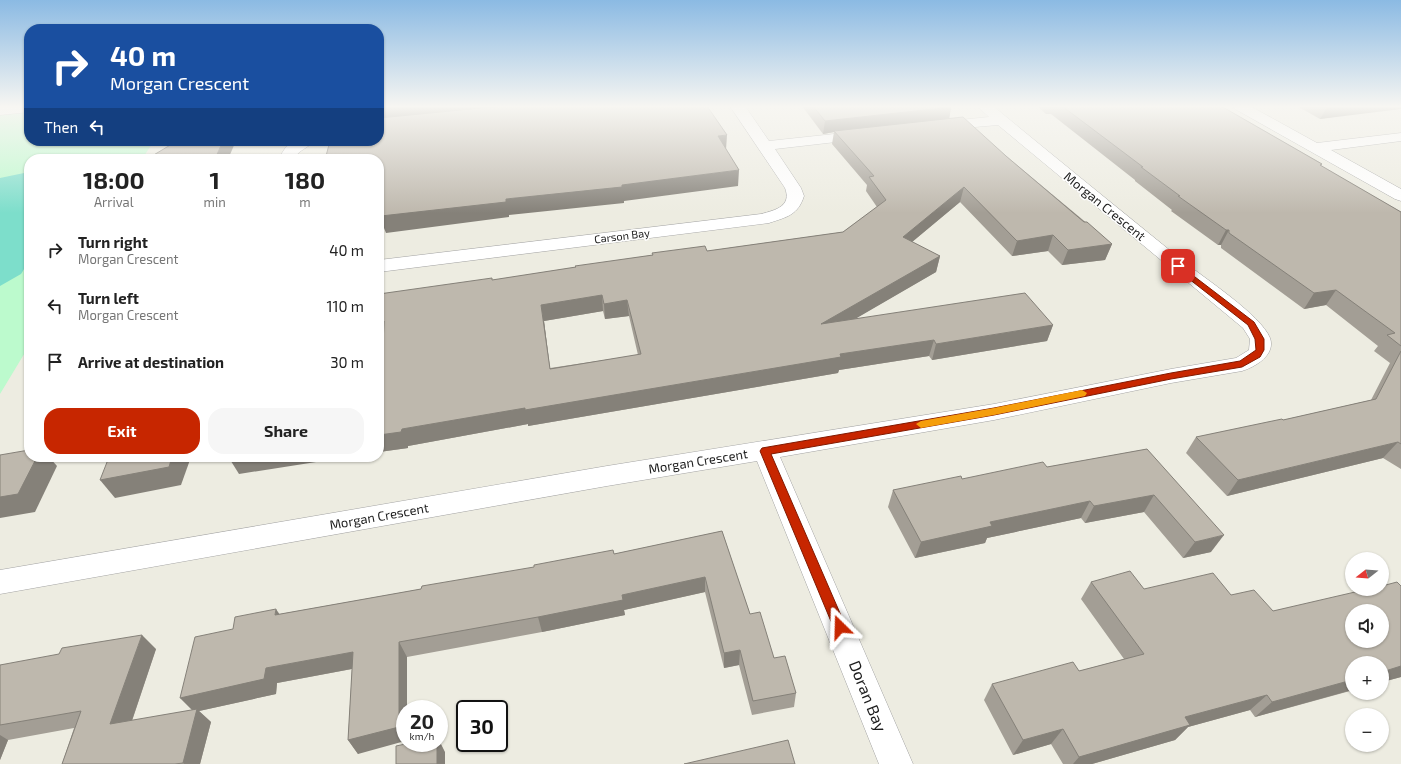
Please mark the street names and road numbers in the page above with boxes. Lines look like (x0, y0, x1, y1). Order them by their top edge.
street label: Morgan Crescent (1061, 168, 1149, 244)
street label: Carson Bay (593, 226, 651, 245)
street label: Morgan Crescent (647, 445, 749, 477)
street label: Morgan Crescent (328, 499, 430, 533)
street label: Doran Bay (846, 658, 892, 735)

